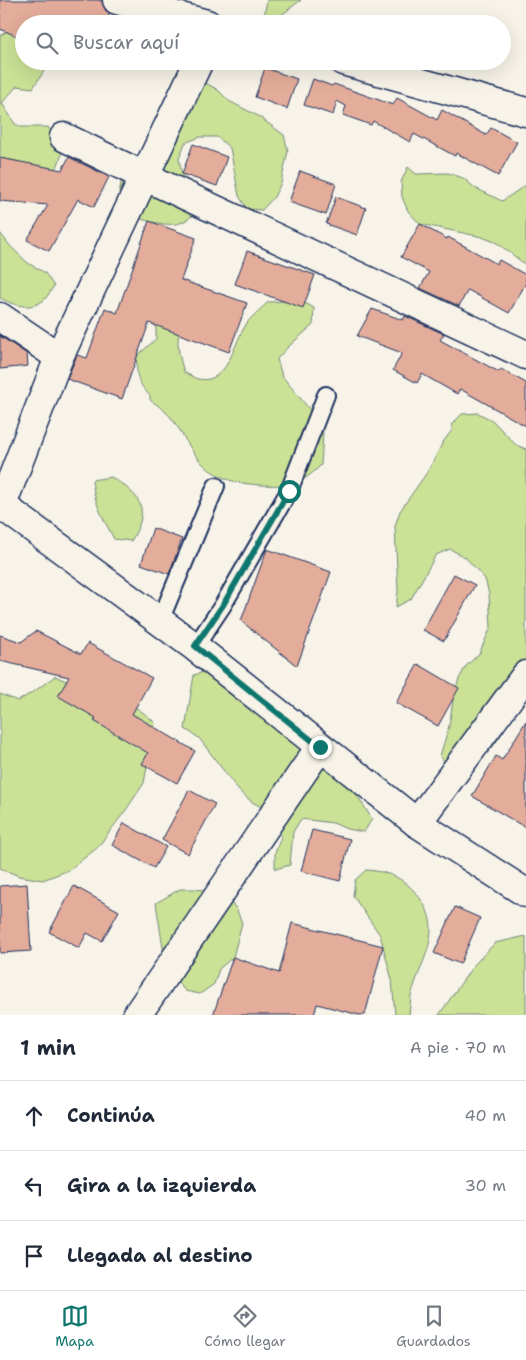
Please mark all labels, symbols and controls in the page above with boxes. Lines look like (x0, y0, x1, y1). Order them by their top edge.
search box (15, 15, 511, 70)
icon: search (33, 29, 61, 57)
text: Buscar aquí (73, 30, 179, 55)
route start (278, 480, 301, 503)
route end (309, 736, 332, 759)
text: 1 min (20, 1034, 76, 1062)
text: A pie · 70 m (410, 1037, 506, 1058)
icon: ahead (20, 1102, 48, 1130)
text: Continúa (67, 1103, 155, 1128)
text: 40 m (464, 1105, 506, 1126)
icon: left (20, 1172, 48, 1200)
text: Gira a la izquierda (67, 1173, 256, 1198)
text: 30 m (465, 1175, 506, 1196)
icon: arrive (20, 1242, 48, 1270)
text: Llegada al destino (67, 1243, 253, 1268)
tab: Mapa (55, 1302, 94, 1350)
tab: Cómo llegar (204, 1302, 286, 1350)
tab: Guardados (396, 1302, 471, 1350)

